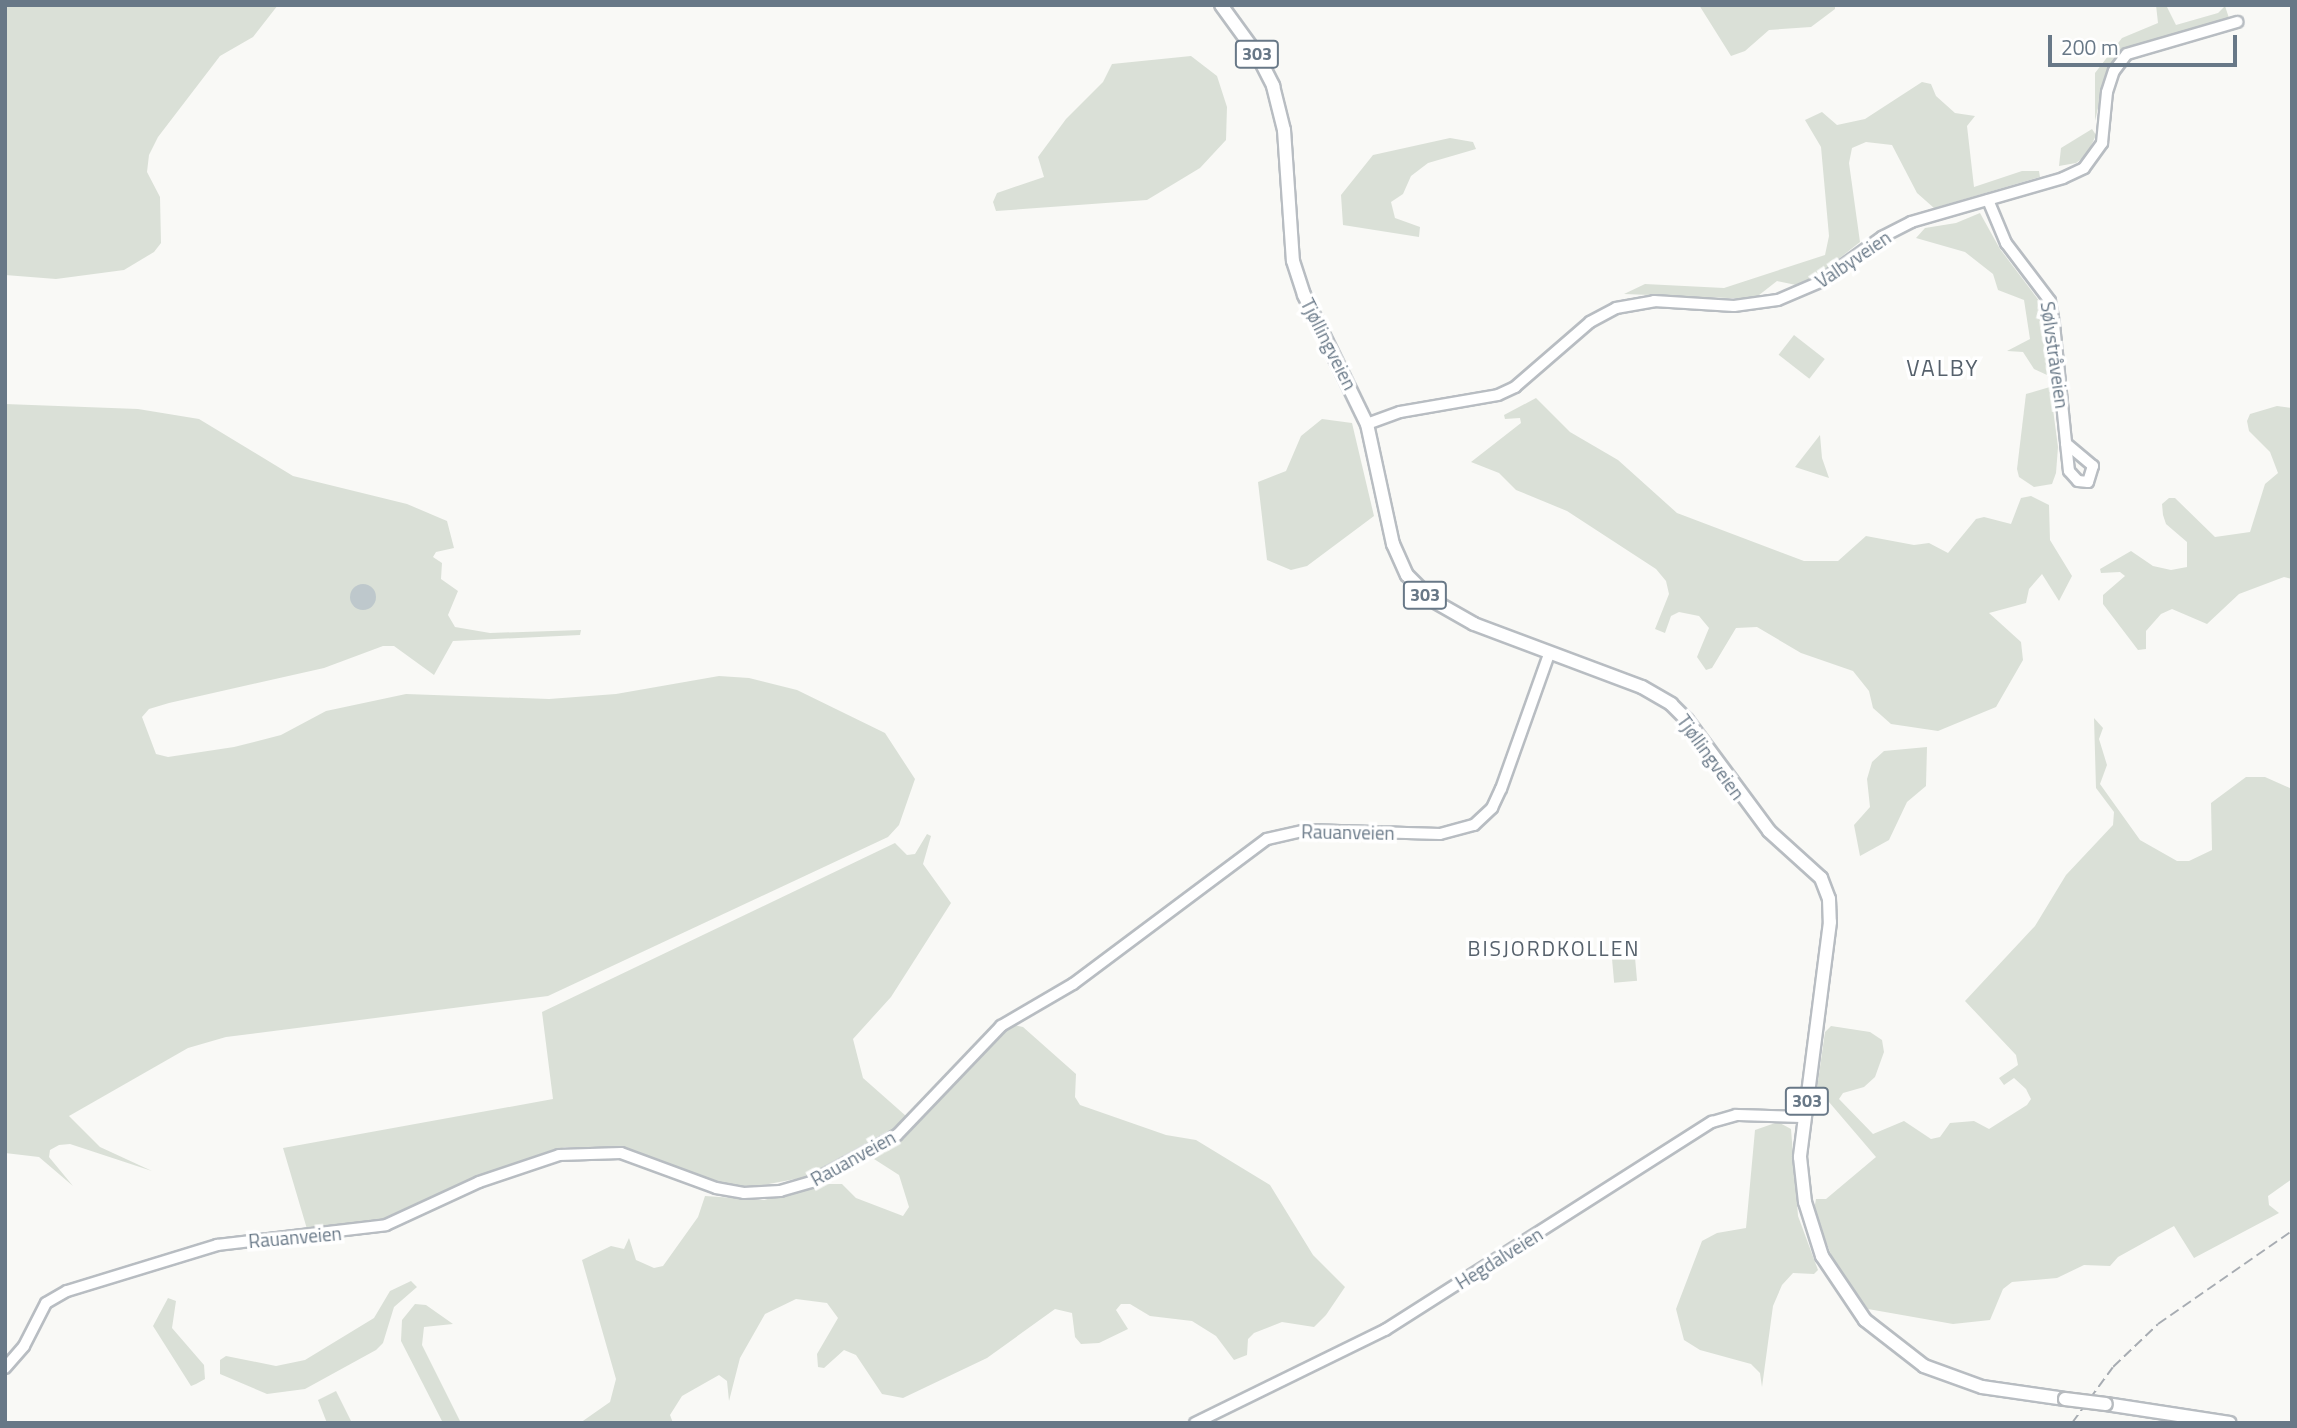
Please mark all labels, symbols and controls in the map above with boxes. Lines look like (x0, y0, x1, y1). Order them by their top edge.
scale bar (2052, 21, 2241, 65)
text: 200 m (2061, 31, 2118, 63)
road number: 303 (1234, 40, 1280, 68)
street label: Valbyveien (1811, 226, 1895, 292)
street label: Tjøllingveien (1296, 294, 1362, 394)
street label: Sølvstråveien (2036, 300, 2074, 410)
district label: VALBY (1907, 354, 1979, 382)
road number: 303 (1402, 580, 1448, 610)
street label: Tjøllingveien (1673, 710, 1749, 804)
street label: Rauanveien (1301, 820, 1395, 844)
district label: BISJORDKOLLEN (1469, 935, 1639, 961)
road number: 303 (1784, 1086, 1830, 1116)
street label: Rauanveien (807, 1125, 899, 1191)
street label: Rauanveien (247, 1222, 343, 1252)
street label: Hegdalveien (1451, 1222, 1547, 1294)

